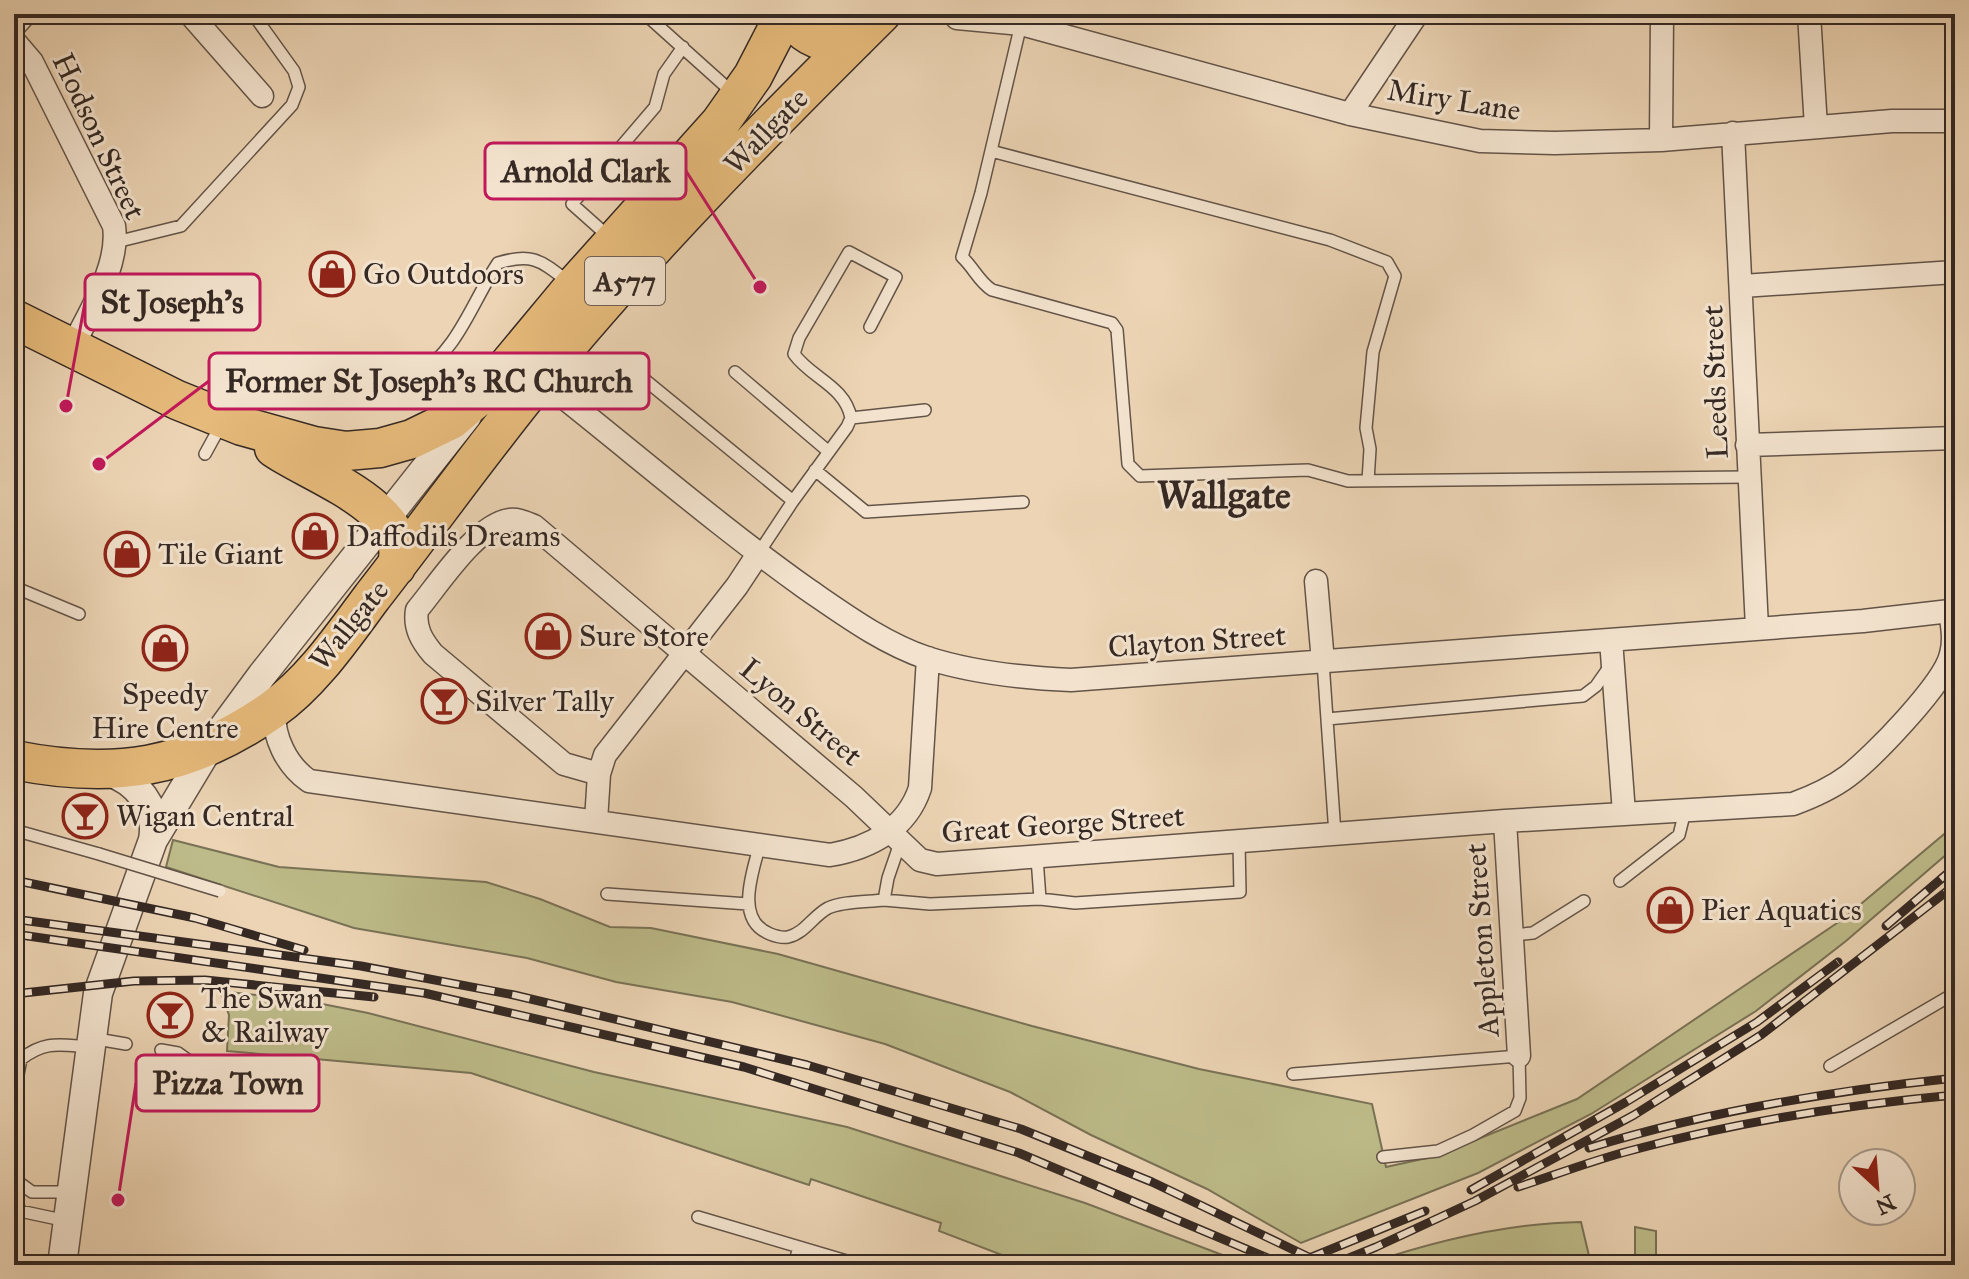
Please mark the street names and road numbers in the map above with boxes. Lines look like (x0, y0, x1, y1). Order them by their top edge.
street label: Hodson Street (45, 47, 153, 225)
street label: Miry Lane (1385, 72, 1523, 128)
street label: Wallgate (716, 80, 816, 182)
road number: A577 (585, 257, 665, 305)
street label: Leeds Street (1694, 304, 1736, 460)
street label: Wallgate (302, 573, 396, 677)
street label: Clayton Street (1107, 617, 1287, 665)
street label: Lyon Street (733, 651, 870, 774)
street label: Great George Street (940, 798, 1186, 850)
street label: Appleton Street (1457, 842, 1507, 1040)

